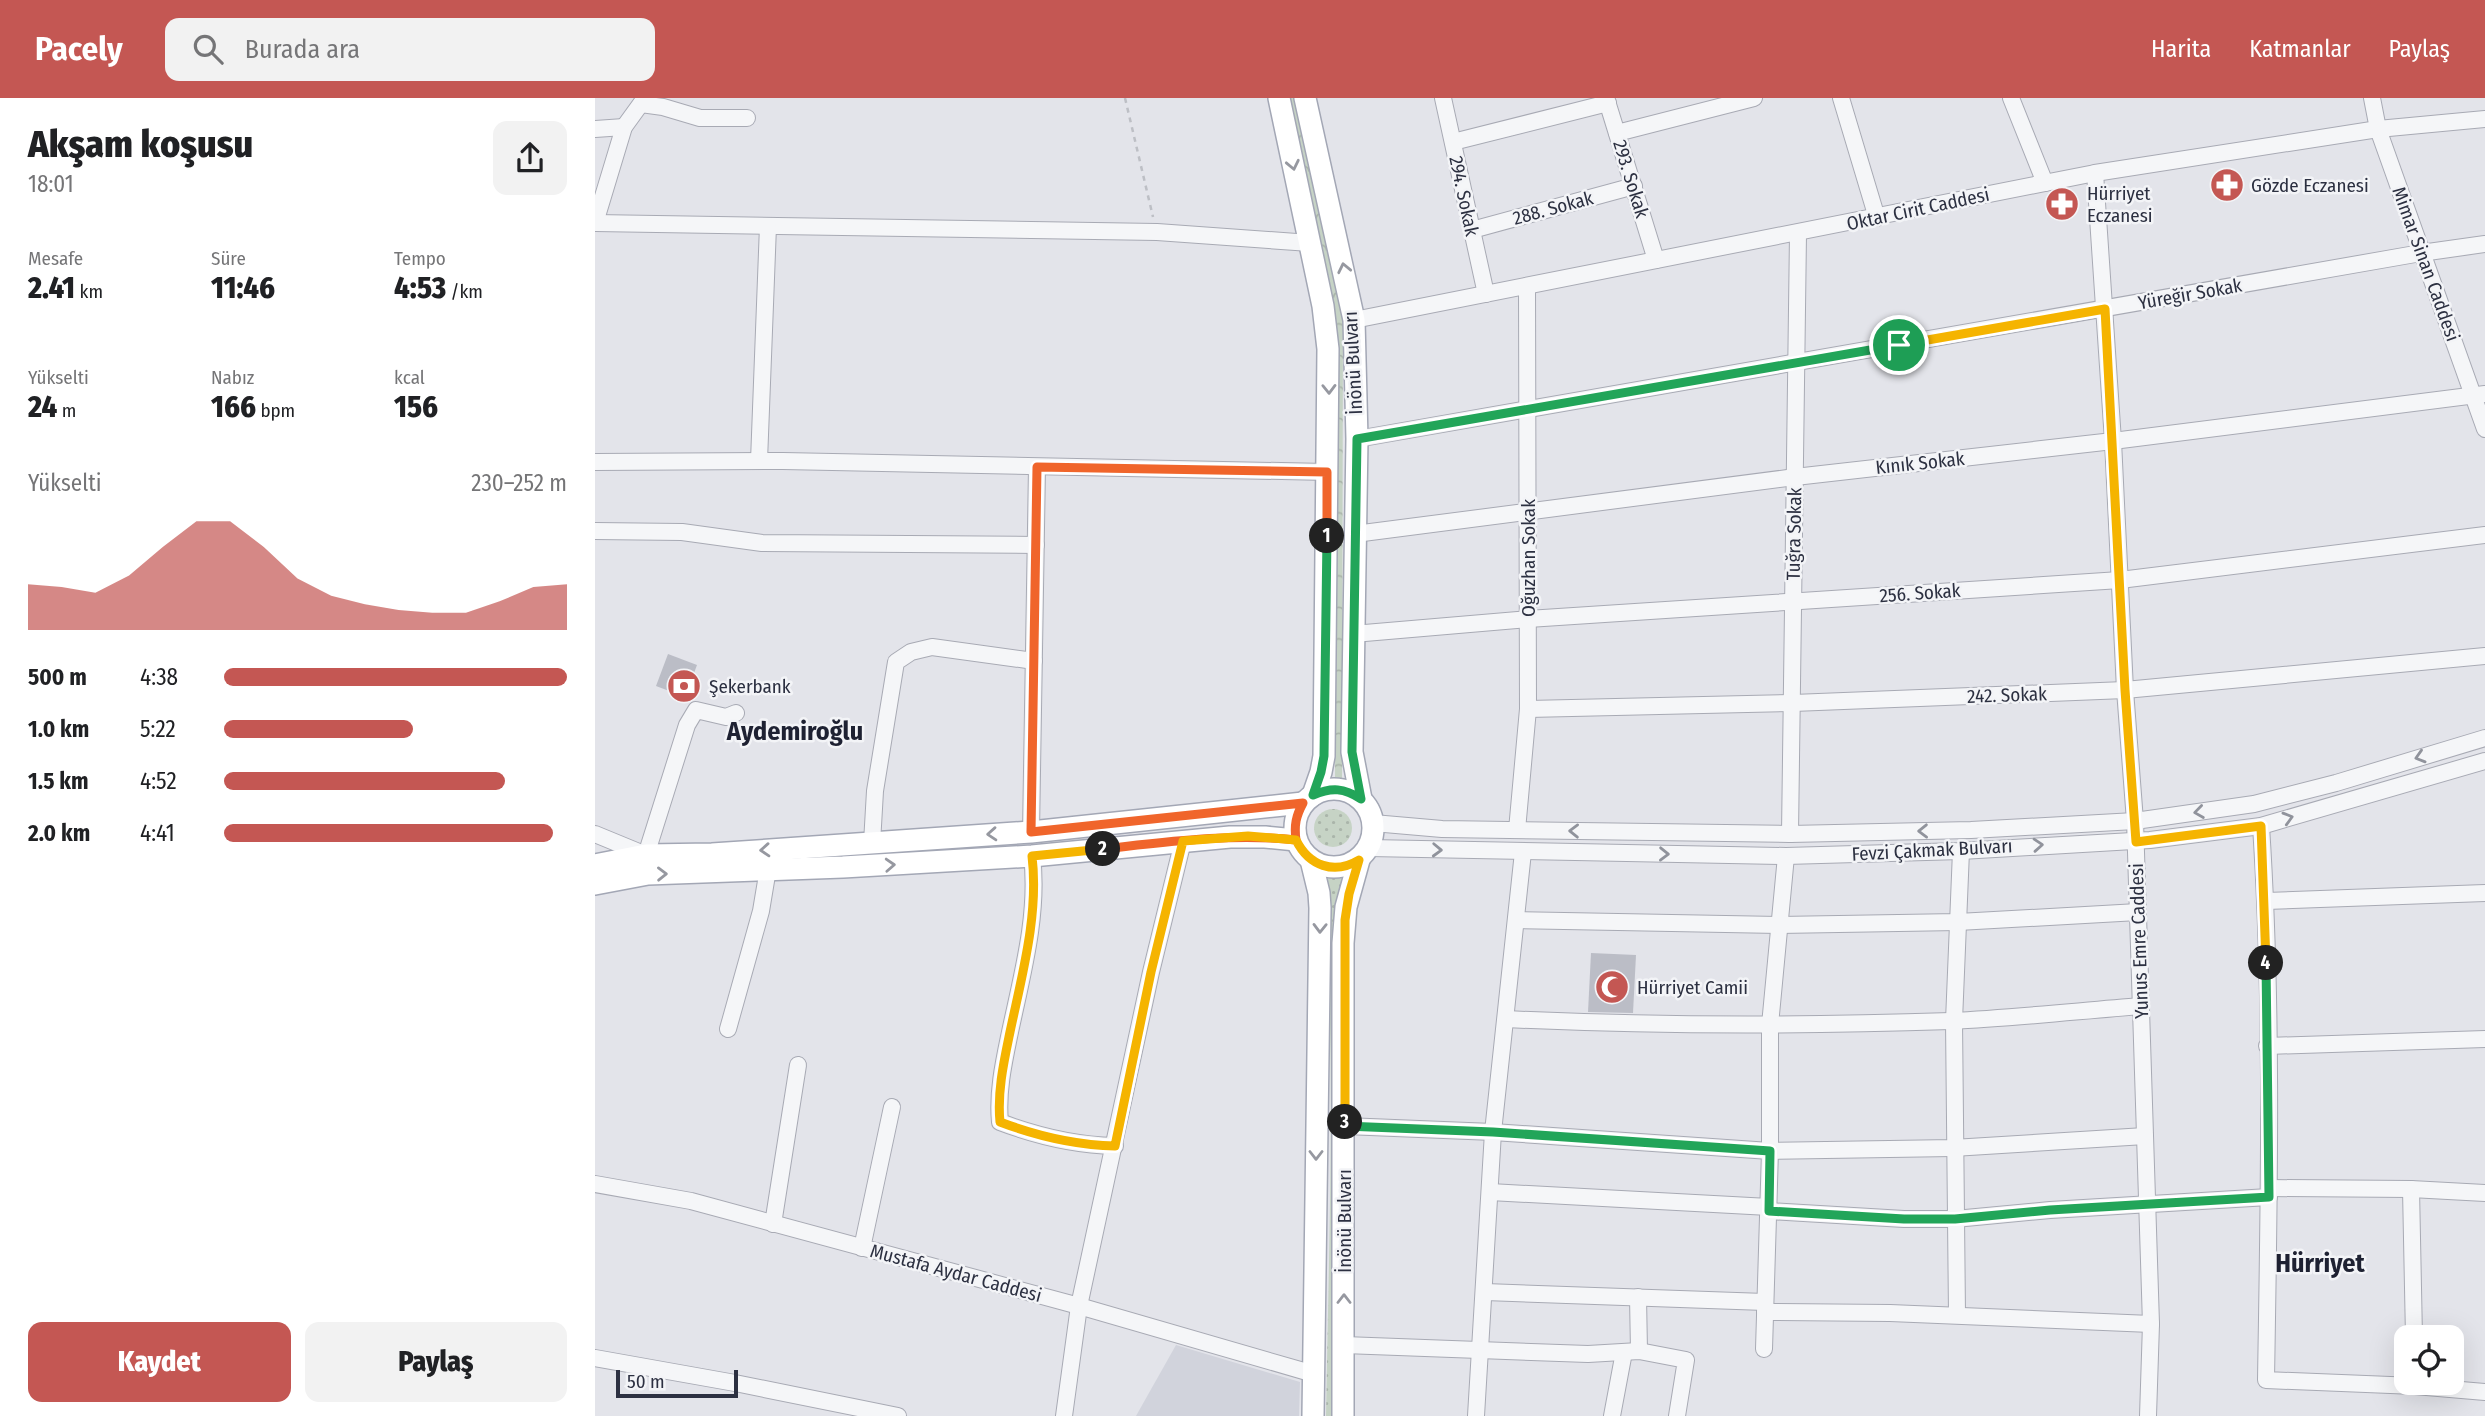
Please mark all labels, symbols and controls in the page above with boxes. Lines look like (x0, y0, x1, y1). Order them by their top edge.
search box (165, 18, 655, 81)
text: Pacely (35, 29, 123, 69)
icon: search (189, 30, 227, 68)
text: Burada ara (245, 34, 360, 65)
text: Harita (2151, 35, 2211, 63)
text: Katmanlar (2249, 35, 2351, 63)
text: Paylaş (2389, 35, 2450, 63)
text: Akşam koşusu (28, 121, 253, 167)
button: share (493, 121, 567, 195)
street label: 293. Sokak (1608, 137, 1654, 221)
street label: 294. Sokak (1444, 154, 1484, 238)
one-way arrow (1284, 159, 1299, 171)
pharmacy icon: Gözde Eczanesi (2208, 166, 2246, 204)
text: 18:01 (28, 170, 74, 198)
place label: Gözde Eczanesi (2251, 174, 2369, 197)
place label: Hürriyet Eczanesi (2087, 182, 2153, 227)
street label: Oktar Cirit Caddesi (1845, 183, 1991, 235)
street label: Mimar Sinan Caddesi (2387, 184, 2465, 344)
pharmacy icon: Hürriyet Eczanesi (2043, 185, 2081, 223)
street label: 288. Sokak (1510, 186, 1596, 230)
text: Mesafe (28, 247, 83, 270)
text: Süre (211, 247, 246, 270)
text: Tempo (394, 247, 446, 270)
one-way arrow (1337, 262, 1352, 274)
text: 2.41 (28, 270, 75, 306)
text: 11:46 (211, 270, 275, 306)
text: 4:53 (394, 270, 446, 306)
street label: Yüreğir Sokak (2136, 274, 2244, 314)
text: km (75, 280, 103, 303)
text: /km (446, 280, 483, 303)
street label: İnönü Bulvarı (1339, 311, 1367, 415)
pin (1869, 315, 1929, 375)
icon: arrive (1880, 326, 1918, 364)
text: Yükselti (28, 366, 89, 389)
text: Nabız (211, 366, 254, 389)
text: kcal (394, 366, 425, 389)
one-way arrow (1321, 384, 1337, 394)
text: 24 (28, 389, 57, 425)
text: 166 (211, 389, 256, 425)
text: 156 (394, 389, 438, 425)
text: m (57, 399, 76, 422)
text: bpm (256, 399, 295, 422)
street label: Kınık Sokak (1874, 447, 1966, 479)
text: Yükselti (28, 469, 102, 497)
text: 230–252 m (471, 469, 567, 497)
street label: Tuğra Sokak (1782, 487, 1806, 581)
street label: Oğuzhan Sokak (1517, 499, 1540, 617)
pin: 1 (1309, 518, 1345, 554)
text: 1 (1322, 524, 1331, 547)
street label: 256. Sokak (1879, 579, 1961, 607)
text: 500 m (28, 663, 87, 691)
text: 4:38 (140, 663, 178, 691)
bank icon: Şekerbank (665, 667, 703, 705)
place label: Şekerbank (709, 675, 791, 698)
street label: 242. Sokak (1967, 682, 2048, 708)
text: 1.0 km (28, 715, 89, 743)
text: 5:22 (140, 715, 176, 743)
district label: Aydemiroğlu (726, 716, 863, 747)
one-way arrow (2414, 749, 2426, 764)
text: 1.5 km (28, 767, 89, 795)
text: 4:52 (140, 767, 177, 795)
one-way arrow (2193, 804, 2205, 819)
one-way arrow (2282, 812, 2294, 827)
text: 2.0 km (28, 819, 90, 847)
text: 4:41 (140, 819, 175, 847)
one-way arrow (1568, 823, 1578, 839)
one-way arrow (1918, 823, 1928, 839)
one-way arrow (986, 827, 997, 842)
pin: 2 (1085, 832, 1121, 866)
street label: Fevzi Çakmak Bulvarı (1851, 834, 2013, 866)
text: 2 (1098, 837, 1107, 860)
one-way arrow (2033, 838, 2044, 853)
one-way arrow (759, 842, 770, 857)
one-way arrow (1432, 842, 1443, 857)
one-way arrow (1659, 846, 1670, 862)
one-way arrow (884, 857, 895, 872)
street label: Yunus Emre Caddesi (2125, 863, 2153, 1019)
one-way arrow (657, 866, 668, 881)
one-way arrow (1312, 922, 1327, 933)
pin: 4 (2249, 946, 2283, 980)
text: 4 (2261, 951, 2270, 974)
mosque icon: Hürriyet Camii (1593, 968, 1631, 1006)
place label: Hürriyet Camii (1637, 976, 1748, 999)
pin: 3 (1327, 1104, 1363, 1140)
text: 3 (1340, 1110, 1349, 1133)
one-way arrow (1308, 1150, 1324, 1161)
street label: İnönü Bulvarı (1333, 1169, 1356, 1273)
street label: Mustafa Aydar Caddesi (868, 1239, 1044, 1307)
district label: Hürriyet (2275, 1248, 2366, 1279)
one-way arrow (1336, 1293, 1352, 1304)
button: Kaydet (28, 1322, 291, 1402)
button: Paylaş (305, 1322, 567, 1402)
map controls (2394, 1325, 2464, 1395)
button: locate (2394, 1325, 2464, 1395)
scale bar (616, 1367, 739, 1399)
text: 50 m (627, 1370, 665, 1393)

